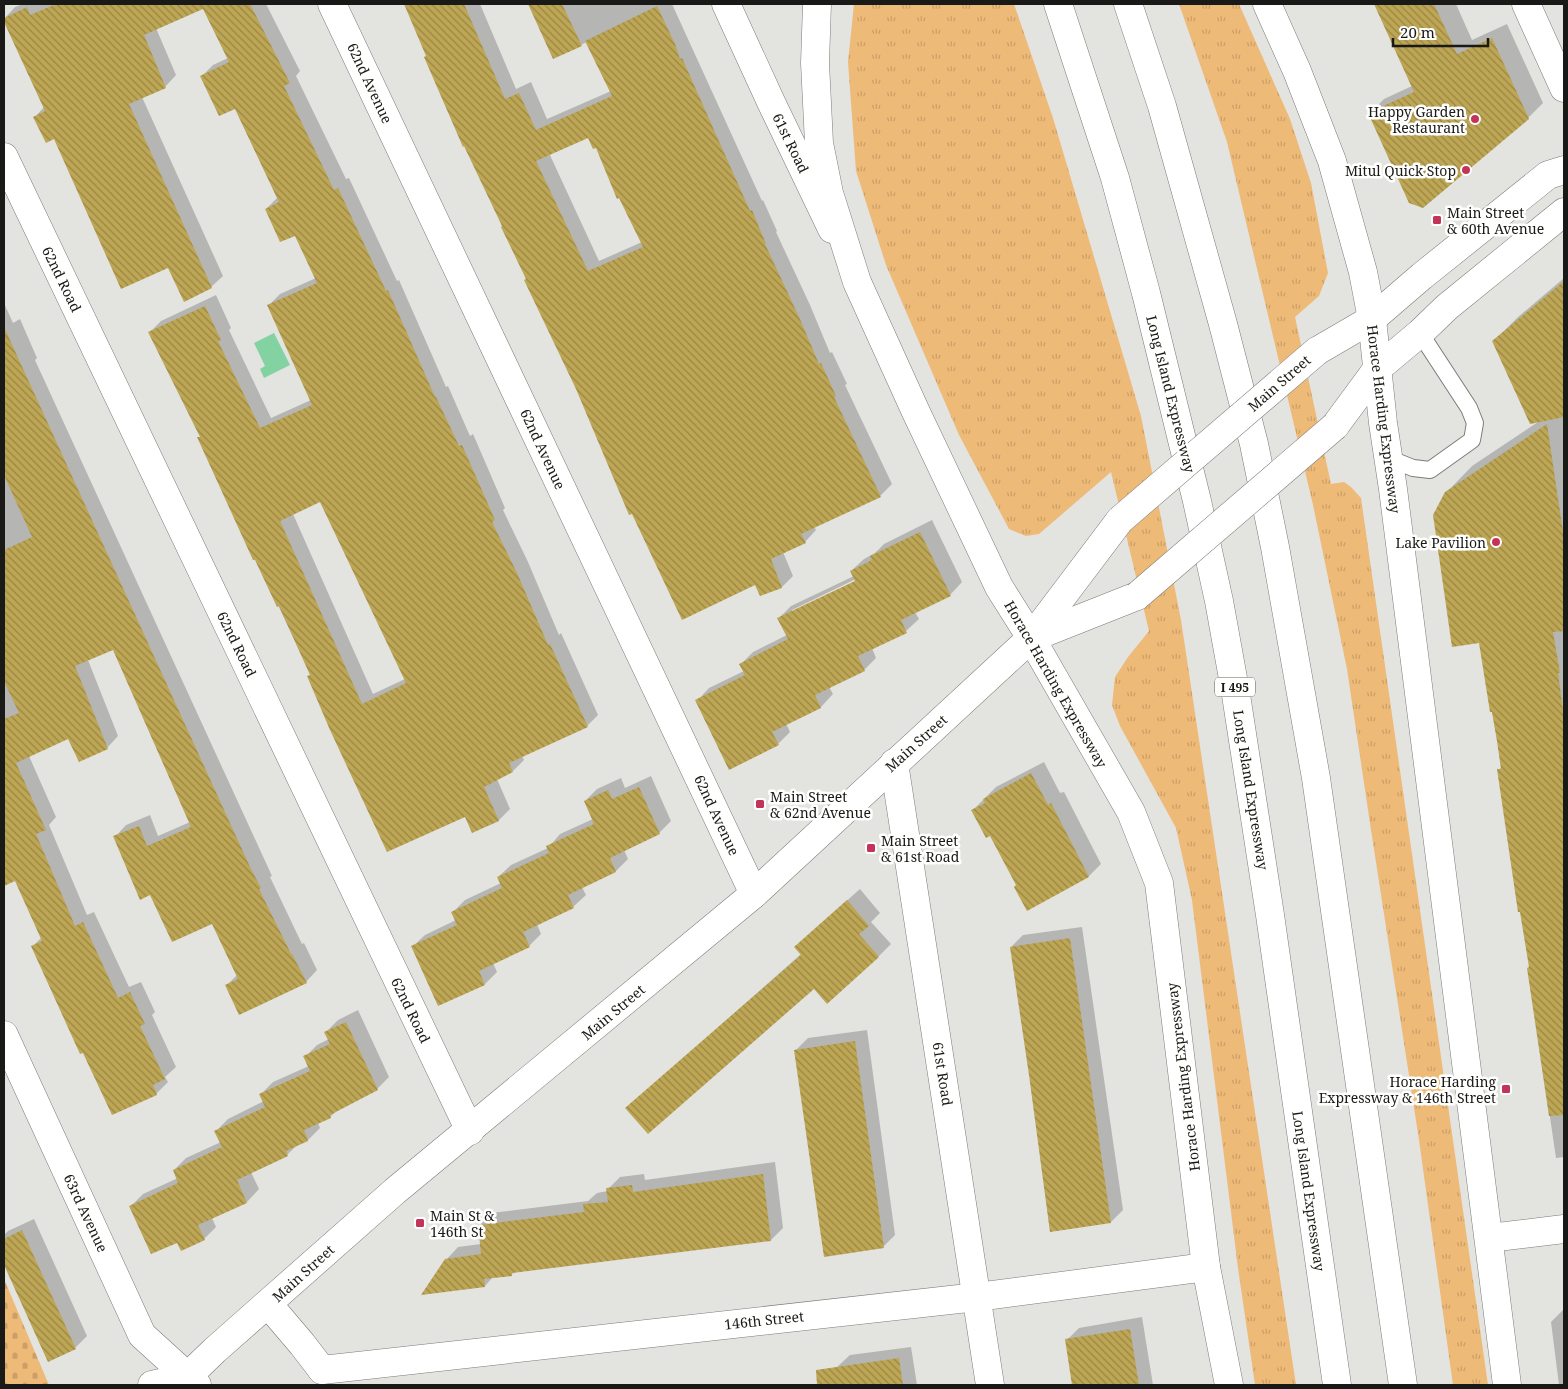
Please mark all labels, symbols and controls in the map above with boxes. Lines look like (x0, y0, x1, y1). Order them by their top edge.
scale bar (1393, 15, 1488, 47)
text: 20 m (1400, 22, 1435, 42)
street label: 62nd Avenue (343, 40, 397, 126)
place label: Happy Garden Restaurant (1368, 102, 1465, 137)
street label: 61st Road (768, 110, 814, 176)
marker: Happy Garden Restaurant (1469, 113, 1481, 125)
place label: Mitul Quick Stop (1345, 161, 1456, 180)
marker: Mitul Quick Stop (1460, 164, 1472, 176)
place label: Main Street & 60th Avenue (1447, 203, 1544, 238)
marker: Main Street & 60th Avenue (1431, 214, 1443, 226)
street label: 62nd Road (38, 243, 86, 315)
street label: Long Island Expressway (1142, 313, 1200, 475)
street label: Horace Harding Expressway (1363, 324, 1405, 515)
street label: Main Street (1244, 350, 1314, 415)
street label: 62nd Avenue (516, 406, 570, 492)
place label: Lake Pavilion (1396, 533, 1486, 552)
marker: Lake Pavilion (1490, 536, 1502, 548)
street label: Horace Harding Expressway (1000, 597, 1112, 771)
street label: 62nd Road (213, 608, 261, 680)
road number: I 495 (1215, 678, 1255, 696)
street label: Long Island Expressway (1229, 709, 1273, 871)
street label: Main Street (881, 710, 951, 776)
street label: 62nd Avenue (690, 772, 744, 858)
place label: Main Street & 62nd Avenue (770, 787, 871, 822)
marker: Main Street & 62nd Avenue (754, 798, 766, 810)
place label: Main Street & 61st Road (881, 831, 960, 866)
marker: Main Street & 61st Road (865, 842, 877, 854)
street label: 62nd Road (387, 974, 435, 1046)
street label: Main Street (577, 980, 649, 1044)
street label: Horace Harding Expressway (1162, 981, 1204, 1172)
street label: 61st Road (929, 1041, 957, 1108)
place label: Horace Harding Expressway & 146th Street (1319, 1072, 1496, 1107)
marker: Horace Harding Expressway & 146th Street (1500, 1083, 1512, 1095)
street label: Long Island Expressway (1288, 1110, 1330, 1272)
street label: 63rd Avenue (60, 1171, 112, 1255)
place label: Main St & 146th St (430, 1206, 495, 1241)
marker: Main St & 146th St (414, 1217, 426, 1229)
street label: Main Street (268, 1240, 338, 1306)
street label: 146th Street (723, 1306, 805, 1334)

